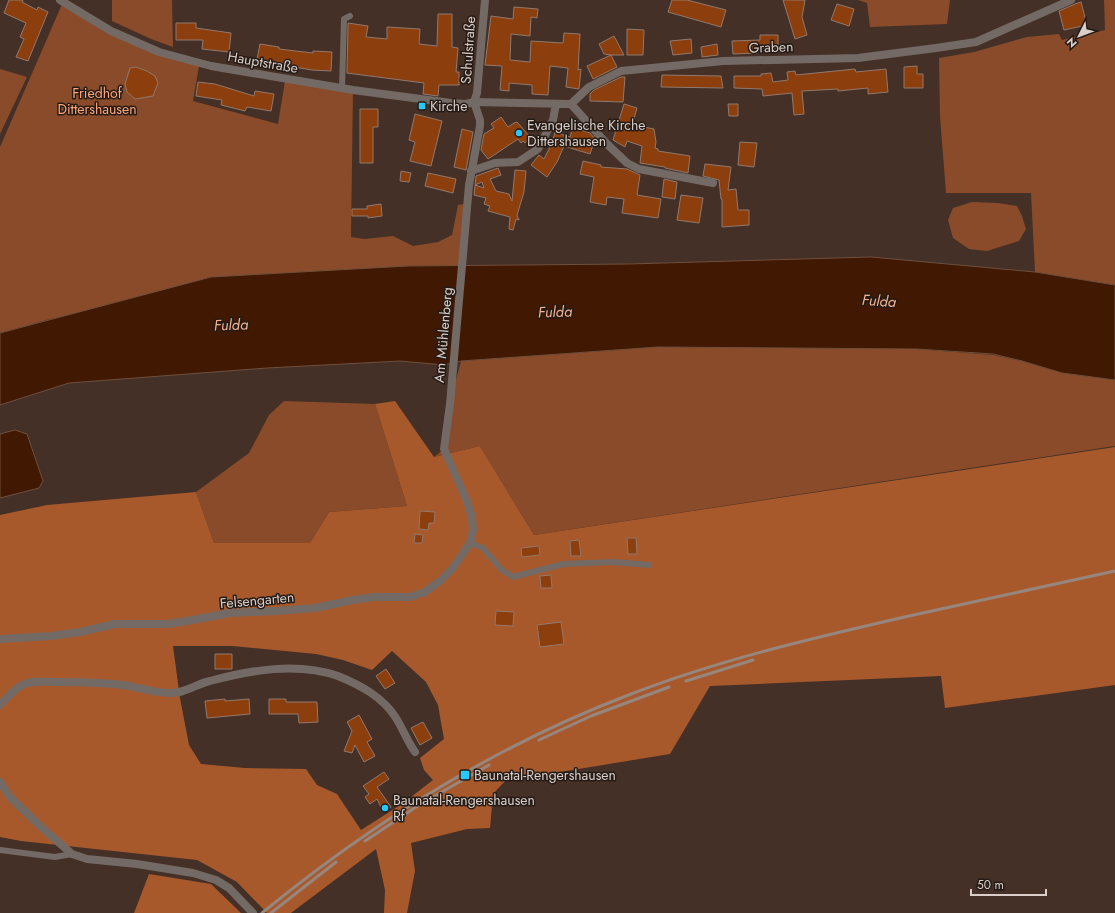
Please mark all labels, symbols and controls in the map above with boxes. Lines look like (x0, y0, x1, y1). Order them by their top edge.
street label: Schulstraße (456, 15, 480, 85)
north arrow (1059, 16, 1099, 56)
text: N (1063, 34, 1080, 51)
street label: Graben (748, 36, 794, 58)
street label: Hauptstraße (226, 46, 300, 78)
park label: Friedhof Dittershausen (57, 83, 137, 119)
place label: Kirche (430, 96, 467, 116)
marker: Kirche (417, 101, 427, 111)
place label: Evangelische Kirche Dittershausen (527, 115, 645, 151)
marker: Evangelische Kirche Dittershausen (514, 128, 524, 138)
street label: Am Mühlenberg (429, 286, 457, 384)
water label: Fulda (861, 289, 898, 313)
water label: Fulda (537, 300, 573, 324)
water label: Fulda (213, 313, 249, 337)
street label: Felsengarten (219, 587, 295, 613)
place label: Baunatal-Rengershausen (474, 765, 616, 785)
marker: Baunatal-Rengershausen (459, 769, 471, 781)
place label: Baunatal-Rengershausen Rf (393, 790, 535, 826)
marker: Baunatal-Rengershausen Rf (380, 803, 390, 813)
scale bar (971, 871, 1046, 897)
text: 50 m (977, 876, 1004, 894)

